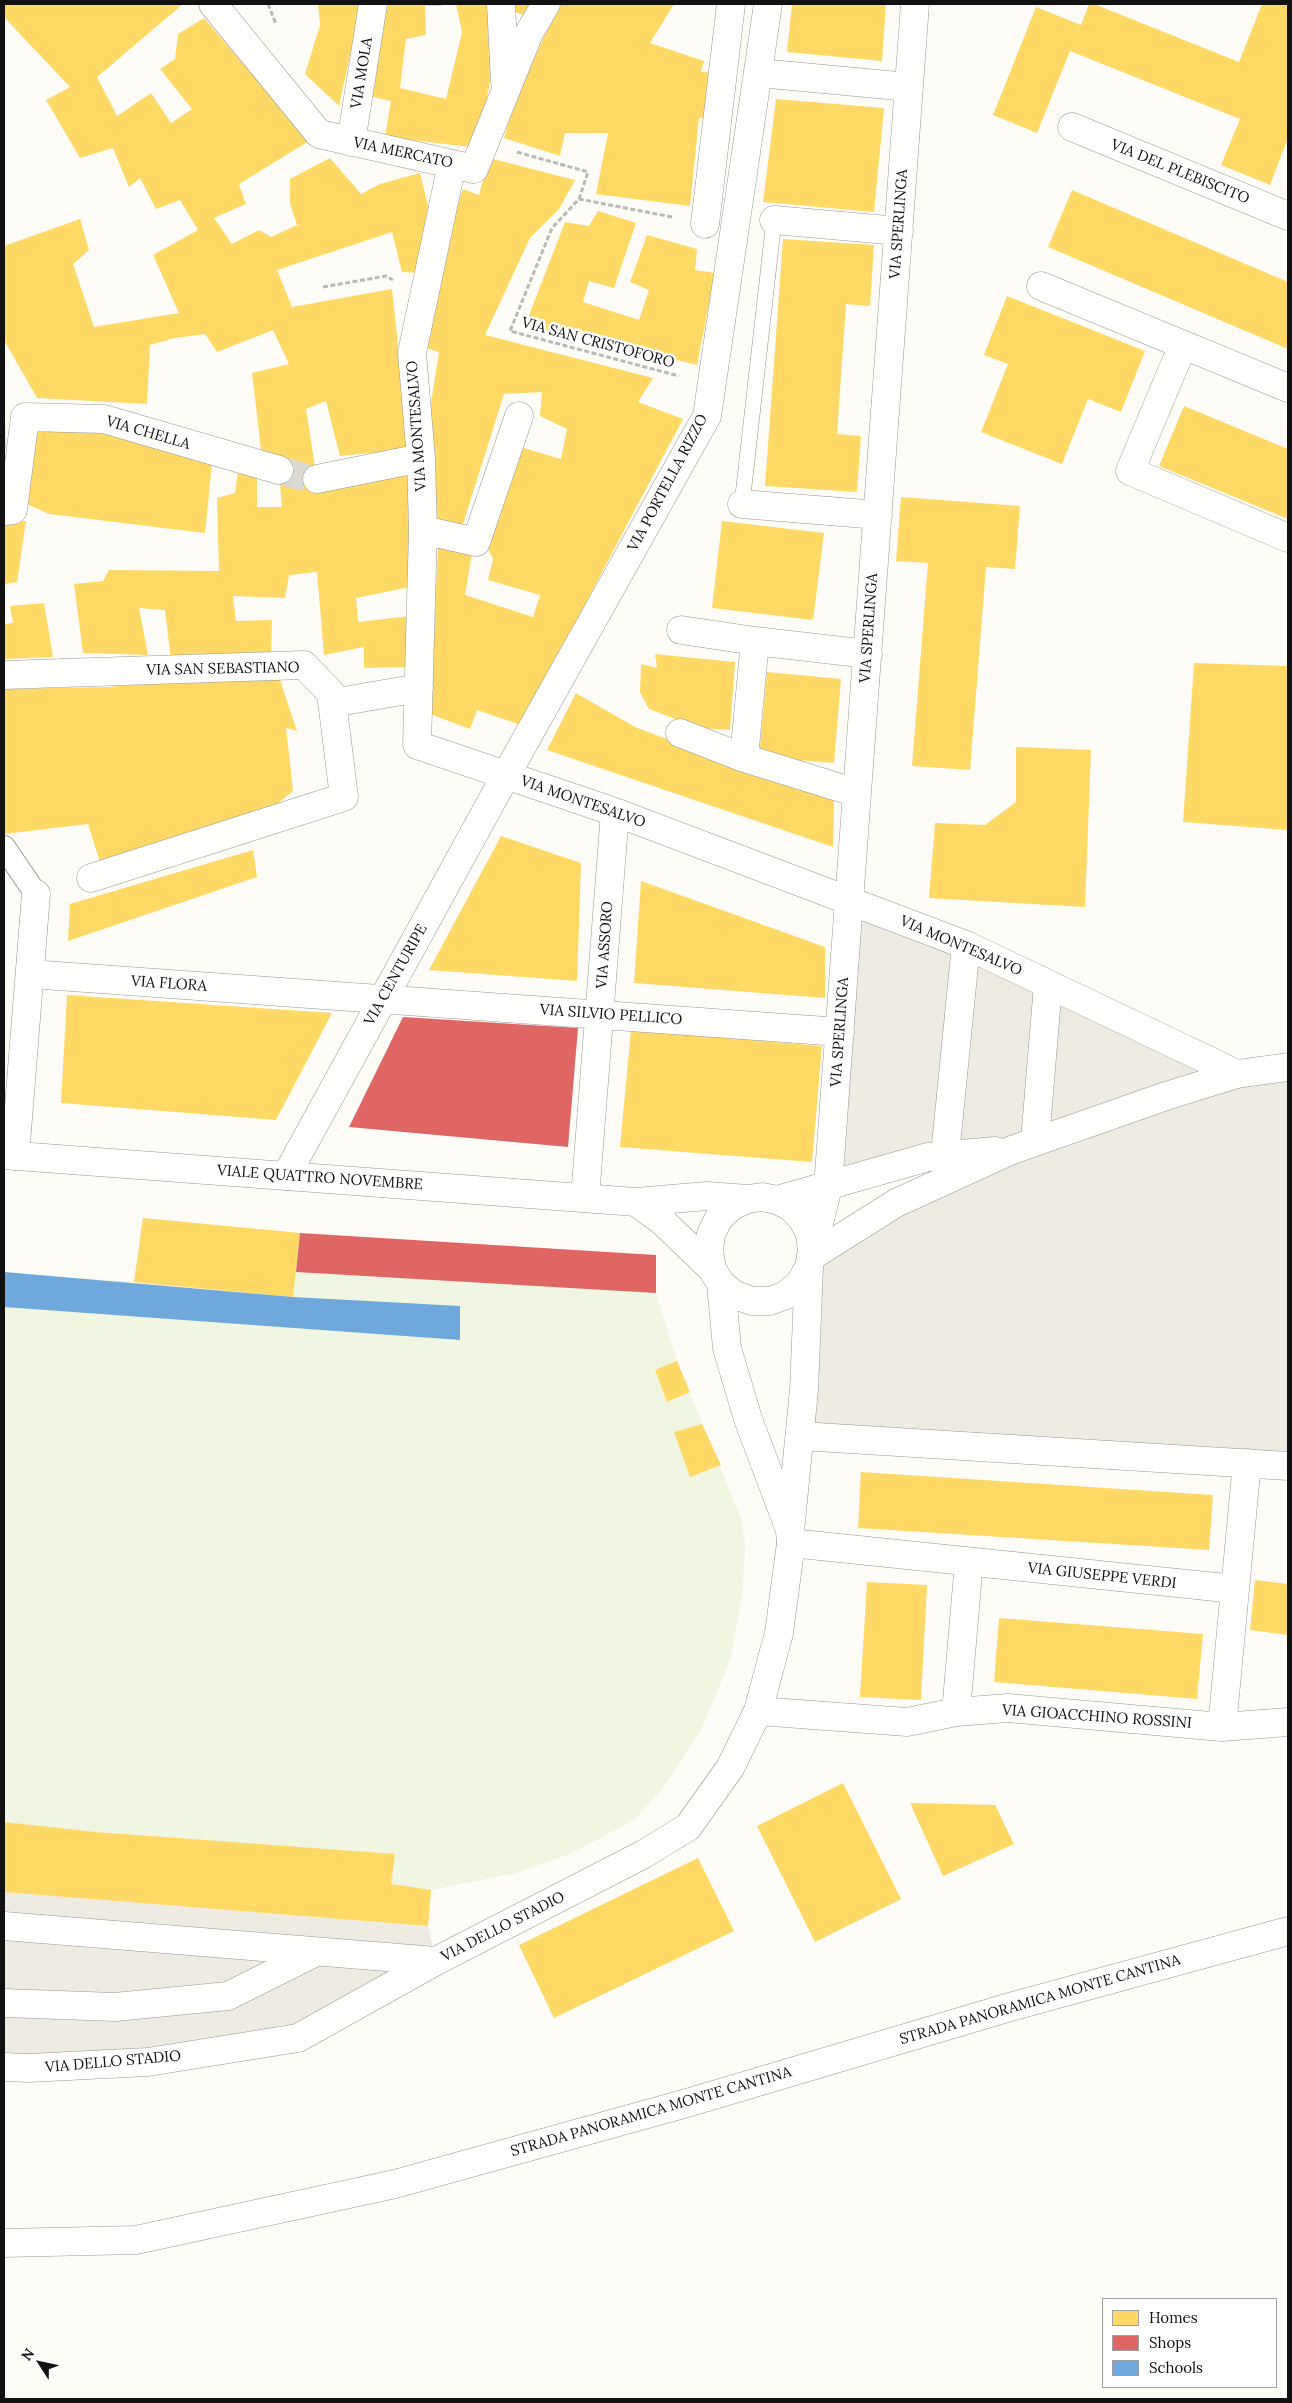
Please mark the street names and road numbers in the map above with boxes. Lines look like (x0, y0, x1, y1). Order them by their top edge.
street label: VIA MOLA (347, 36, 377, 110)
street label: VIA MERCATO (351, 134, 455, 172)
street label: VIA DEL PLEBISCITO (1108, 136, 1252, 208)
street label: VIA SPERLINGA (886, 168, 912, 280)
street label: VIA SAN CRISTOFORO (520, 314, 676, 372)
street label: VIA MONTESALVO (403, 360, 431, 492)
street label: VIA PORTELLA RIZZO (624, 411, 712, 555)
street label: VIA CHELLA (104, 412, 192, 454)
street label: VIA SPERLINGA (856, 572, 882, 684)
street label: VIA SAN SEBASTIANO (146, 659, 300, 679)
street label: VIA MONTESALVO (518, 772, 648, 832)
street label: VIA ASSORO (593, 901, 617, 989)
street label: VIA MONTESALVO (897, 912, 1025, 980)
street label: VIA CENTURIPE (361, 921, 431, 1029)
street label: VIA FLORA (130, 972, 208, 996)
street label: VIA SPERLINGA (827, 976, 853, 1088)
street label: VIA SILVIO PELLICO (539, 1001, 683, 1029)
street label: VIALE QUATTRO NOVEMBRE (216, 1162, 424, 1194)
street label: VIA GIUSEPPE VERDI (1027, 1559, 1177, 1593)
street label: VIA GIOACCHINO ROSSINI (1001, 1701, 1193, 1733)
street label: VIA DELLO STADIO (438, 1888, 568, 1966)
street label: STRADA PANORAMICA MONTE CANTINA (898, 1951, 1182, 2049)
street label: VIA DELLO STADIO (44, 2047, 182, 2077)
street label: STRADA PANORAMICA MONTE CANTINA (509, 2063, 793, 2161)

